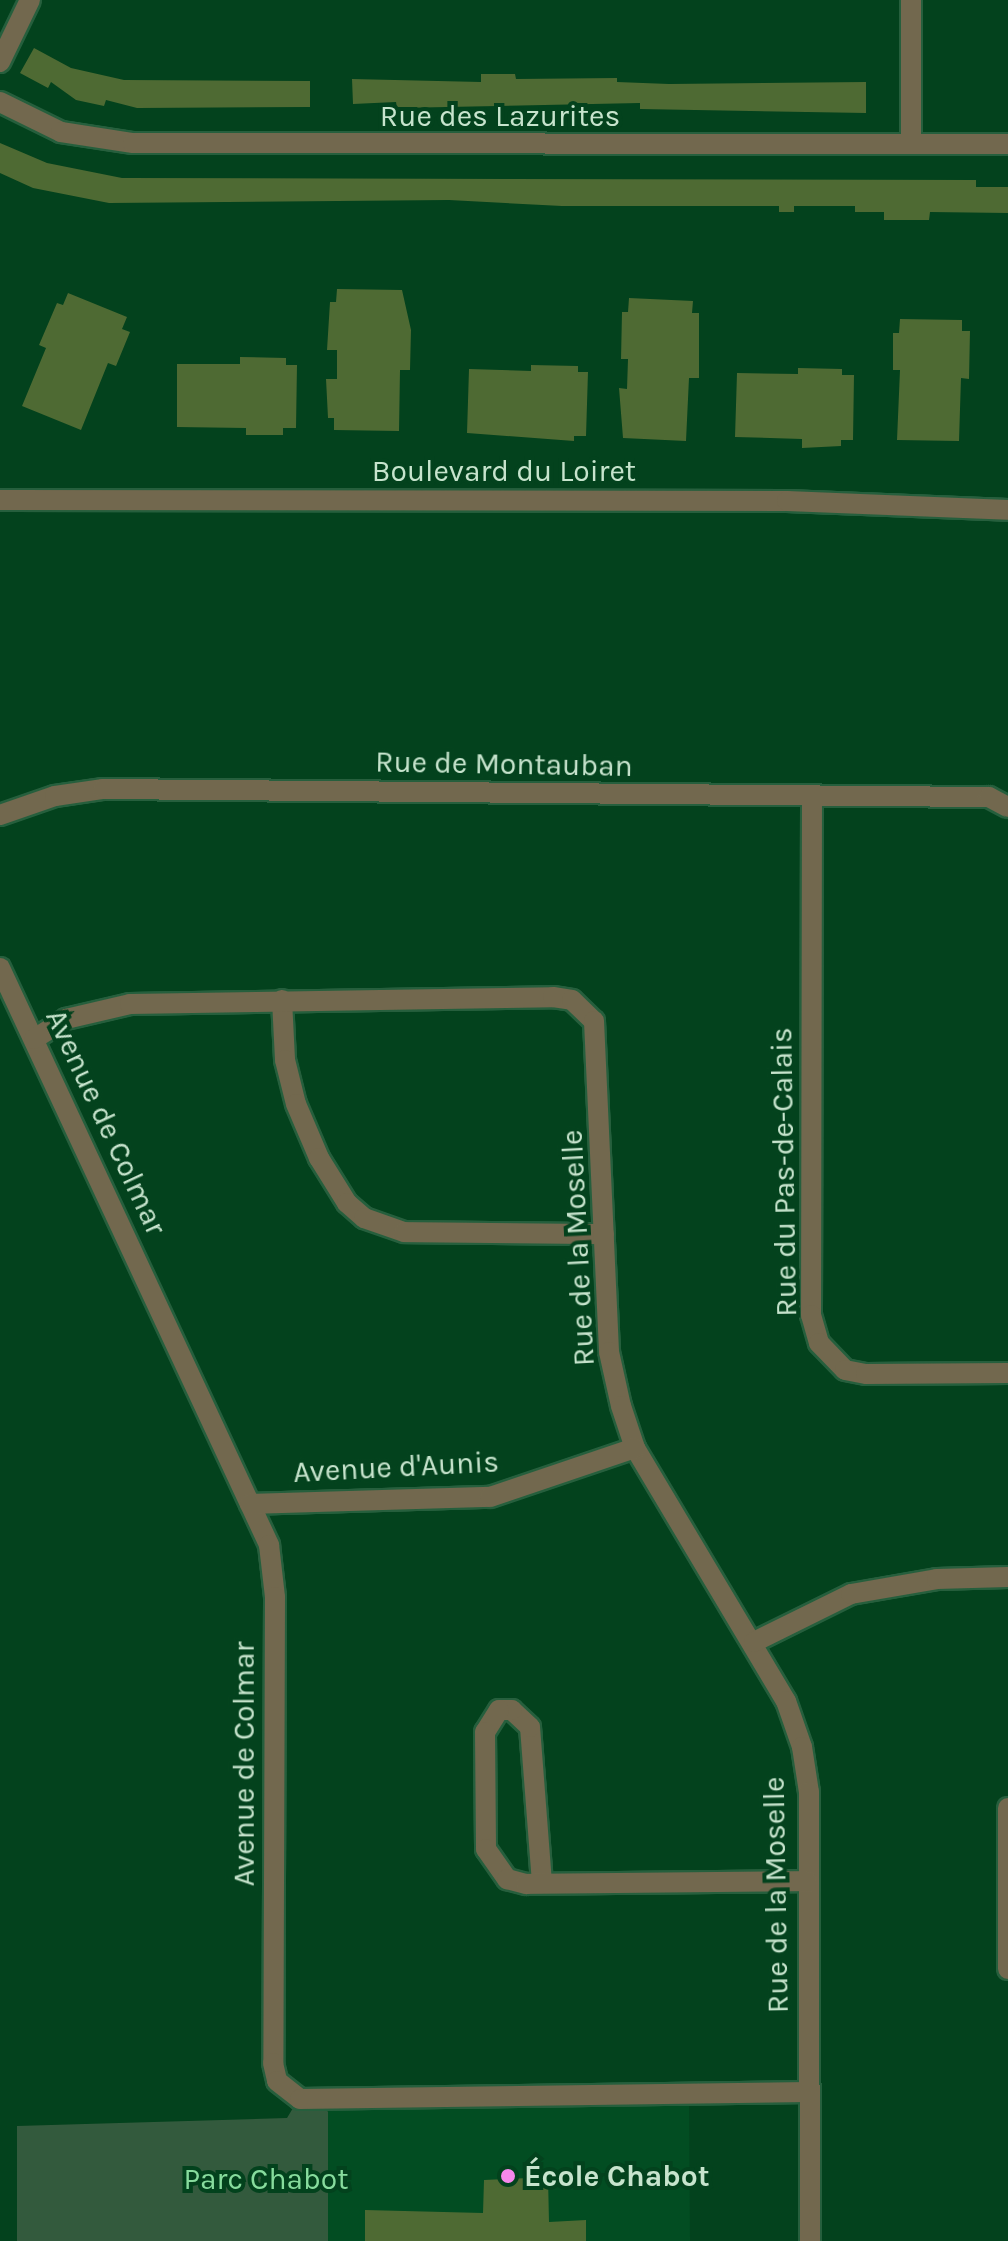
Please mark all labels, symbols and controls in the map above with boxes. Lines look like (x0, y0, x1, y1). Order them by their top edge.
street label: Rue des Lazurites (380, 98, 620, 134)
street label: Boulevard du Loiret (372, 453, 636, 489)
street label: Rue de Montauban (375, 744, 633, 784)
street label: Avenue de Colmar (38, 1003, 174, 1241)
street label: Rue du Pas-de-Calais (763, 1027, 805, 1317)
street label: Rue de la Moselle (554, 1129, 602, 1367)
street label: Avenue d'Aunis (292, 1444, 500, 1490)
street label: Avenue de Colmar (226, 1642, 262, 1886)
street label: Rue de la Moselle (756, 1776, 796, 2014)
place label: École Chabot (524, 2158, 710, 2194)
park label: Parc Chabot (183, 2161, 349, 2197)
marker: École Chabot (499, 2167, 517, 2185)

